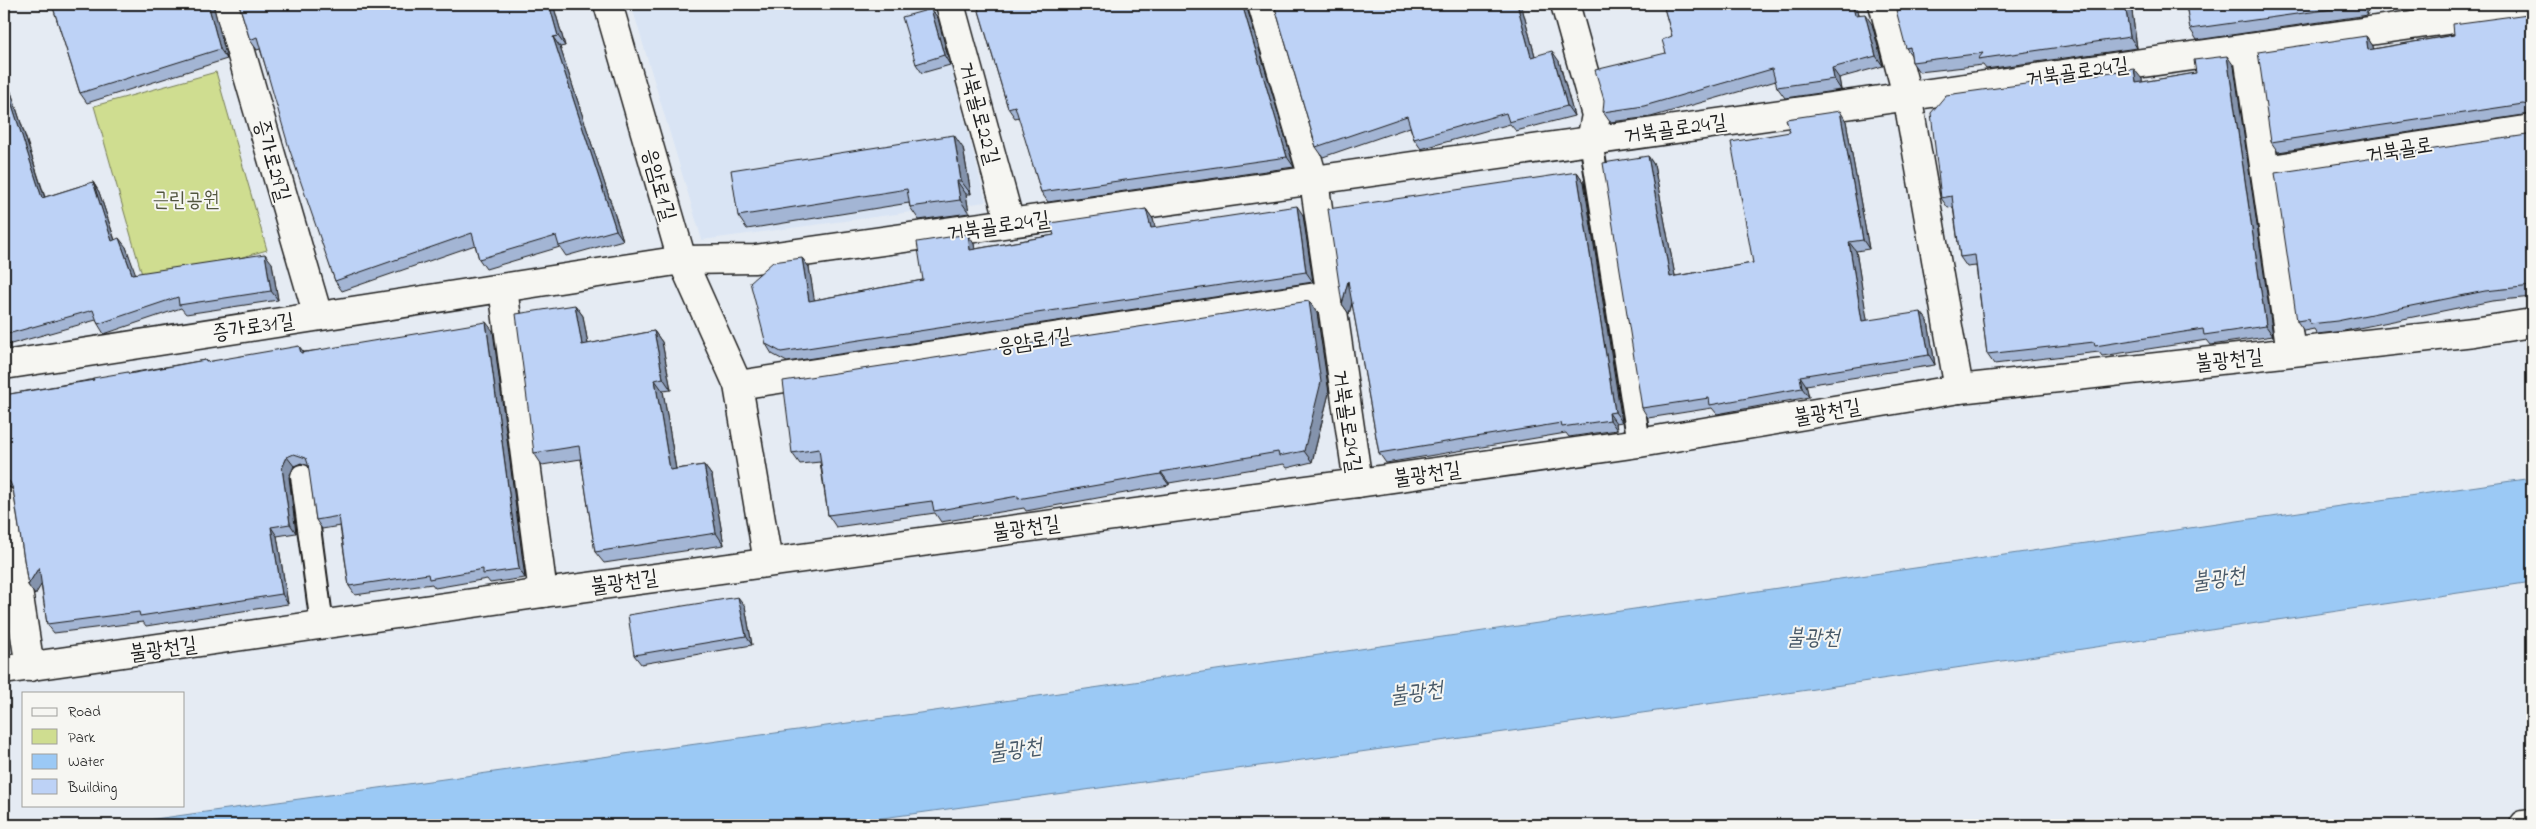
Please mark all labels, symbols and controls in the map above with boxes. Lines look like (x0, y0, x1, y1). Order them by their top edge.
street label: 거북골로24길 (2024, 51, 2131, 95)
street label: 거북골로22길 (950, 59, 1006, 168)
street label: 거북골로24길 (1622, 108, 1729, 152)
street label: 증가로29길 (245, 116, 297, 205)
street label: 거북골로 (2364, 131, 2435, 171)
street label: 응암로1길 (633, 145, 683, 224)
park label: 근린공원 (152, 186, 220, 216)
street label: 거북골로24길 (945, 205, 1052, 249)
street label: 증가로31길 (210, 307, 297, 349)
street label: 응암로1길 (995, 321, 1073, 363)
street label: 불광천길 (2194, 343, 2264, 379)
street label: 거북골로24길 (1324, 368, 1368, 475)
street label: 불광천길 (1791, 392, 1863, 434)
street label: 불광천길 (1392, 455, 1463, 495)
street label: 불광천길 (991, 509, 1062, 549)
water label: 불광천 (2190, 560, 2249, 600)
street label: 불광천길 (589, 563, 660, 603)
water label: 불광천 (1786, 623, 1842, 655)
street label: 불광천길 (128, 630, 199, 670)
water label: 불광천 (1388, 674, 1447, 714)
legend (22, 692, 185, 806)
text: Road (68, 701, 101, 723)
text: Park (68, 727, 96, 749)
water label: 불광천 (987, 731, 1046, 771)
text: Water (68, 751, 104, 773)
text: Building (67, 777, 117, 800)

